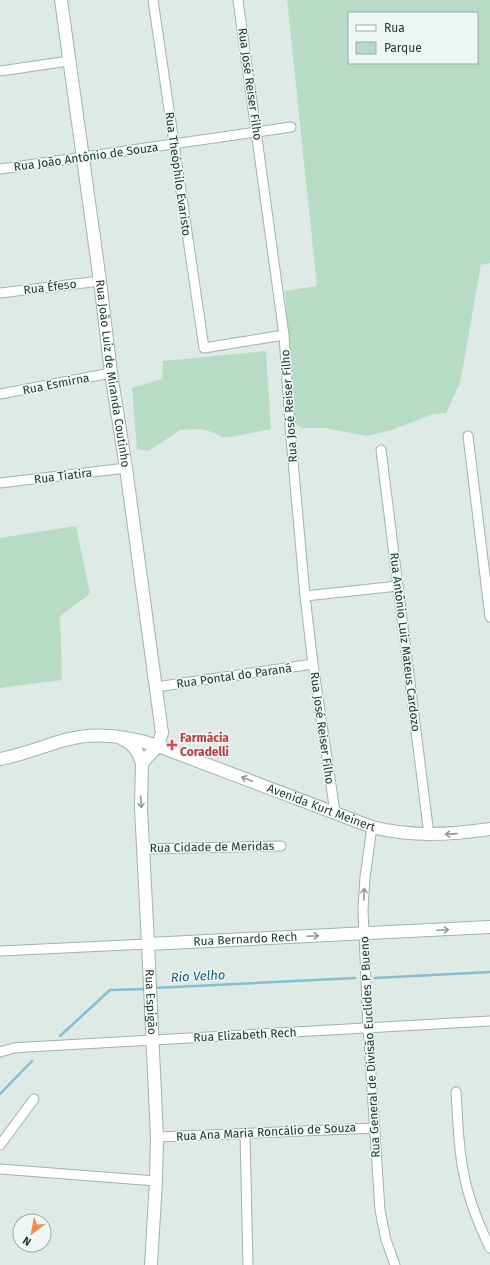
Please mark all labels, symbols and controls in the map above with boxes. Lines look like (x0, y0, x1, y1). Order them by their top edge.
legend (348, 12, 478, 64)
text: Rua (384, 21, 405, 35)
street label: Rua José Reiser Filho (235, 27, 265, 141)
text: Parque (384, 41, 422, 55)
street label: Rua Theóphilo Evaristo (162, 111, 194, 237)
street label: Rua João Antônio de Souza (13, 140, 159, 174)
street label: Rua Éfeso (23, 276, 77, 297)
street label: Rua João Luiz de Miranda Coutinho (93, 279, 133, 468)
street label: Rua José Reiser Filho (278, 349, 300, 463)
street label: Rua Esmirna (21, 371, 91, 397)
street label: Rua Tiatira (33, 465, 93, 487)
street label: Rua Antônio Luiz Mateus Cardozo (387, 552, 423, 732)
street label: Rua Pontal do Paraná (175, 661, 293, 691)
street label: Rua José Reiser Filho (307, 671, 337, 785)
place label: Farmácia Coradelli (180, 731, 229, 759)
marker: Farmácia Coradelli (167, 740, 177, 750)
one-way arrow (241, 775, 253, 783)
street label: Avenida Kurt Meinert (265, 781, 377, 835)
one-way arrow (137, 795, 145, 808)
one-way arrow (445, 830, 458, 837)
street label: Rua Cidade de Meridas (150, 839, 275, 855)
one-way arrow (360, 888, 368, 901)
one-way arrow (436, 926, 449, 933)
street label: Rua Bernardo Rech (193, 930, 298, 949)
one-way arrow (306, 932, 319, 940)
street label: Rua General de Divisão Euclides P Bueno (357, 936, 383, 1158)
water label: Rio Velho (170, 967, 226, 985)
street label: Rua Espigão (142, 969, 159, 1035)
street label: Rua Elizabeth Rech (193, 1025, 297, 1045)
street label: Rua Ana Maria Roncálio de Souza (176, 1120, 356, 1144)
north arrow (12, 1213, 52, 1253)
text: N (20, 1234, 34, 1249)

